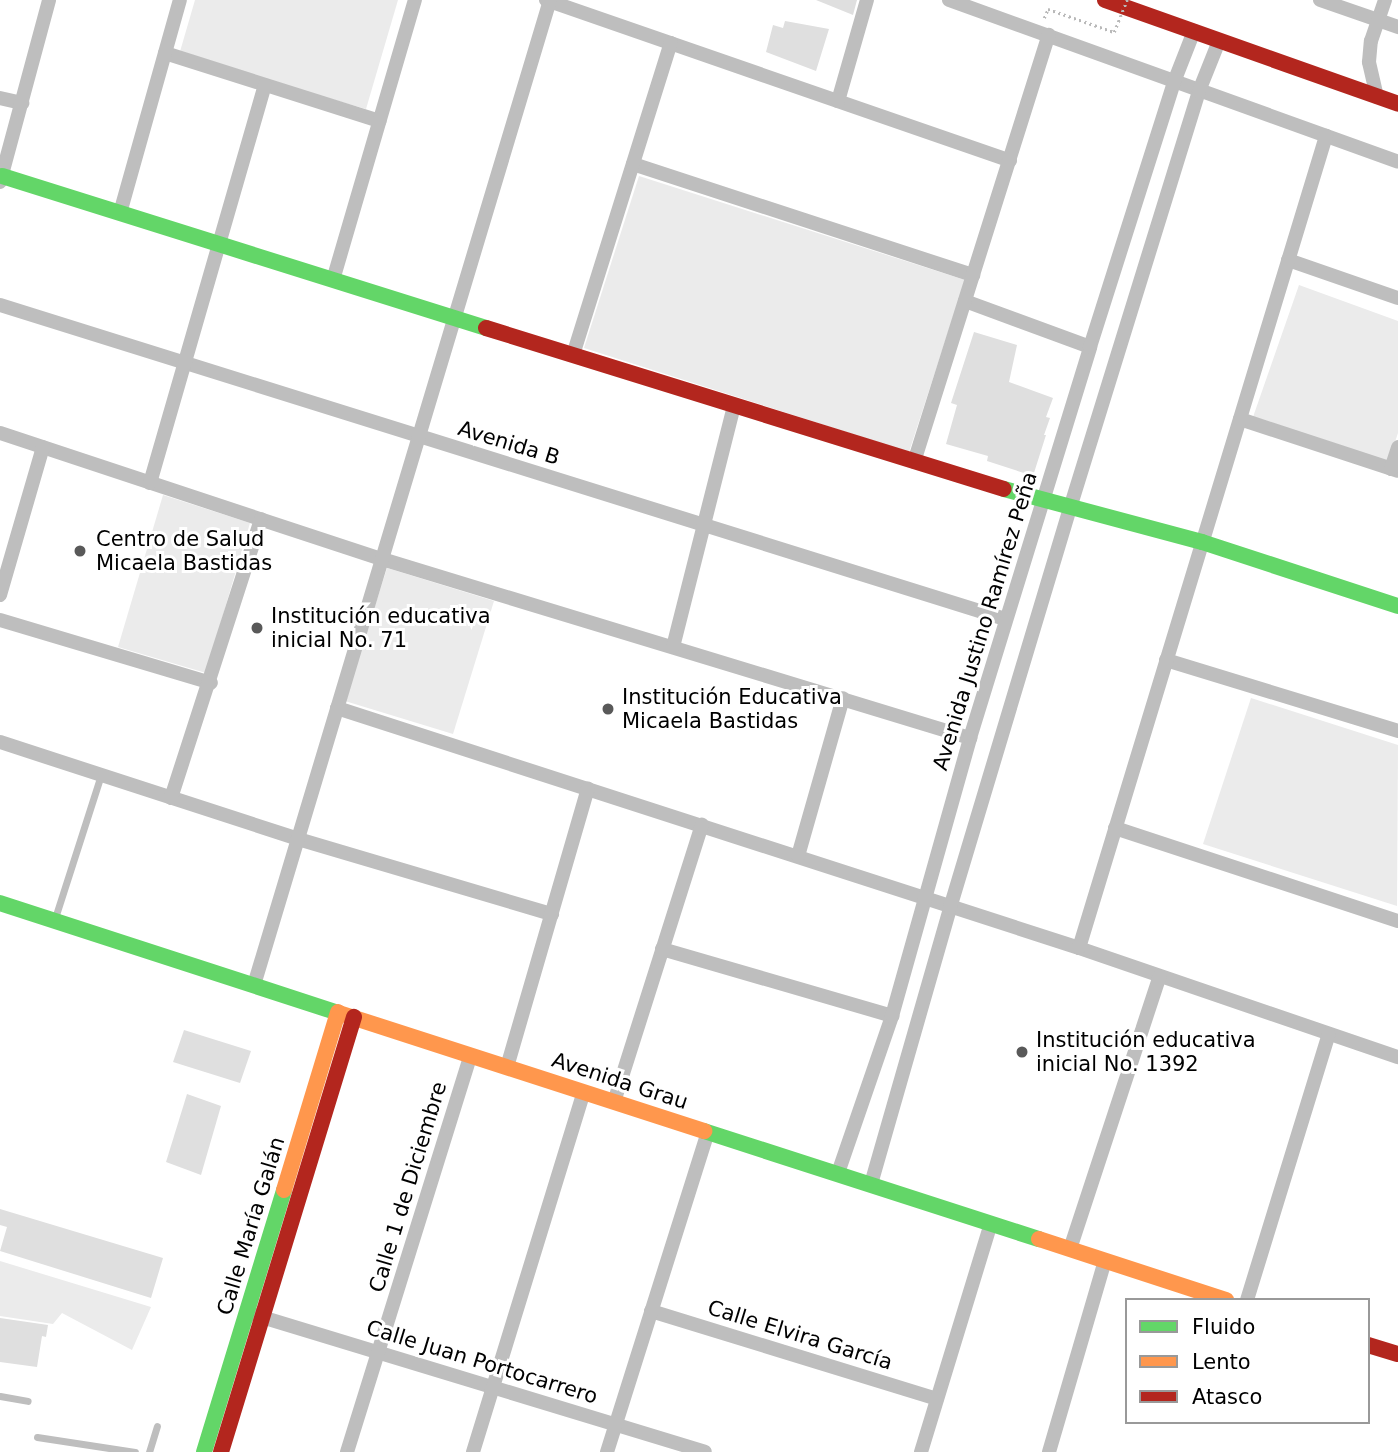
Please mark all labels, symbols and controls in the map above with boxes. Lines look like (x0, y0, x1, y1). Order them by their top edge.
street label: Avenida B (455, 416, 563, 470)
street label: Avenida Justino Ramírez Peña (927, 469, 1043, 773)
place label: Centro de Salud Micaela Bastidas (96, 526, 272, 576)
marker: Centro de Salud Micaela Bastidas (70, 541, 90, 561)
place label: Institución educativa inicial No. 71 (271, 603, 491, 653)
marker: Institución educativa inicial No. 71 (249, 620, 265, 636)
place label: Institución Educativa Micaela Bastidas (622, 684, 842, 734)
marker: Institución Educativa Micaela Bastidas (600, 701, 616, 717)
place label: Institución educativa inicial No. 1392 (1036, 1027, 1256, 1077)
marker: Institución educativa inicial No. 1392 (1014, 1044, 1030, 1060)
street label: Avenida Grau (549, 1047, 691, 1115)
street label: Calle 1 de Diciembre (364, 1079, 452, 1295)
street label: Calle María Galán (212, 1134, 290, 1318)
street label: Calle Elvira García (705, 1295, 895, 1375)
legend (1125, 1298, 1370, 1424)
street label: Calle Juan Portocarrero (363, 1315, 601, 1409)
text: Fluido (1192, 1315, 1255, 1339)
text: Lento (1192, 1350, 1251, 1374)
text: Atasco (1192, 1385, 1262, 1409)

